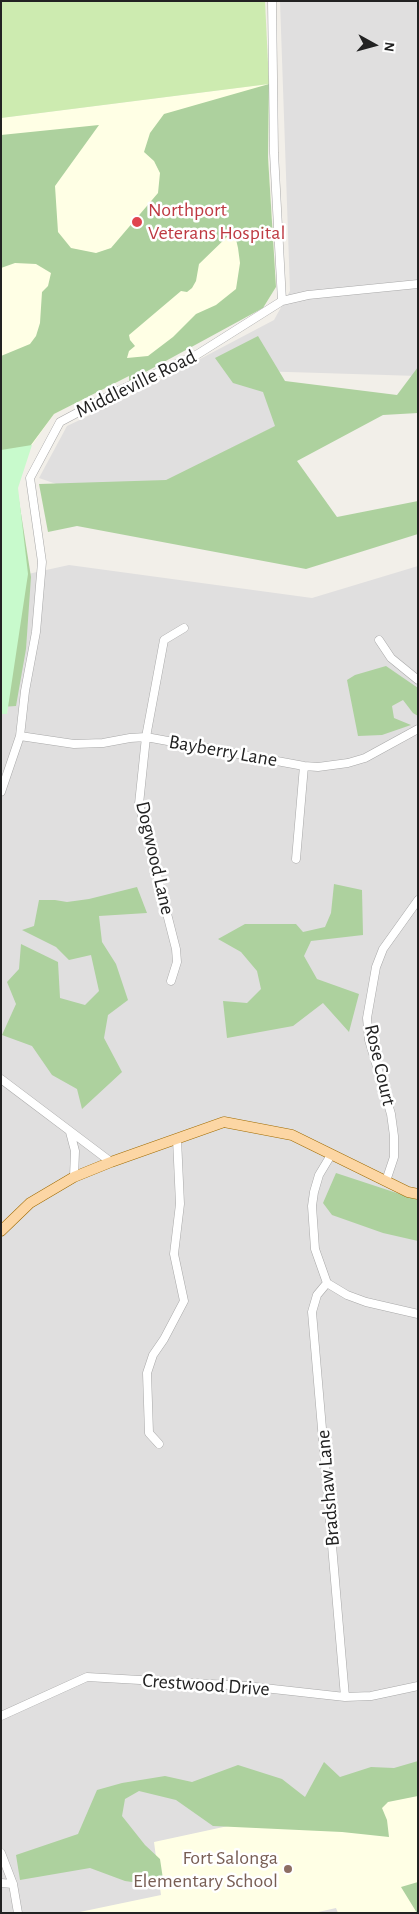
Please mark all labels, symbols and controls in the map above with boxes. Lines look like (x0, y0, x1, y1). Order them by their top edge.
north arrow (349, 20, 399, 70)
text: N (381, 41, 396, 53)
place label: Northport Veterans Hospital (148, 198, 285, 245)
marker: Northport Veterans Hospital (130, 215, 144, 229)
street label: Middleville Road (72, 345, 200, 423)
street label: Bayberry Lane (167, 730, 279, 772)
street label: Dogwood Lane (130, 799, 180, 917)
street label: Rose Court (359, 1022, 401, 1108)
street label: Bradshaw Lane (311, 1429, 345, 1547)
street label: Crestwood Drive (142, 1669, 270, 1701)
place label: Fort Salonga Elementary School (133, 1846, 278, 1893)
marker: Fort Salonga Elementary School (282, 1863, 294, 1875)

